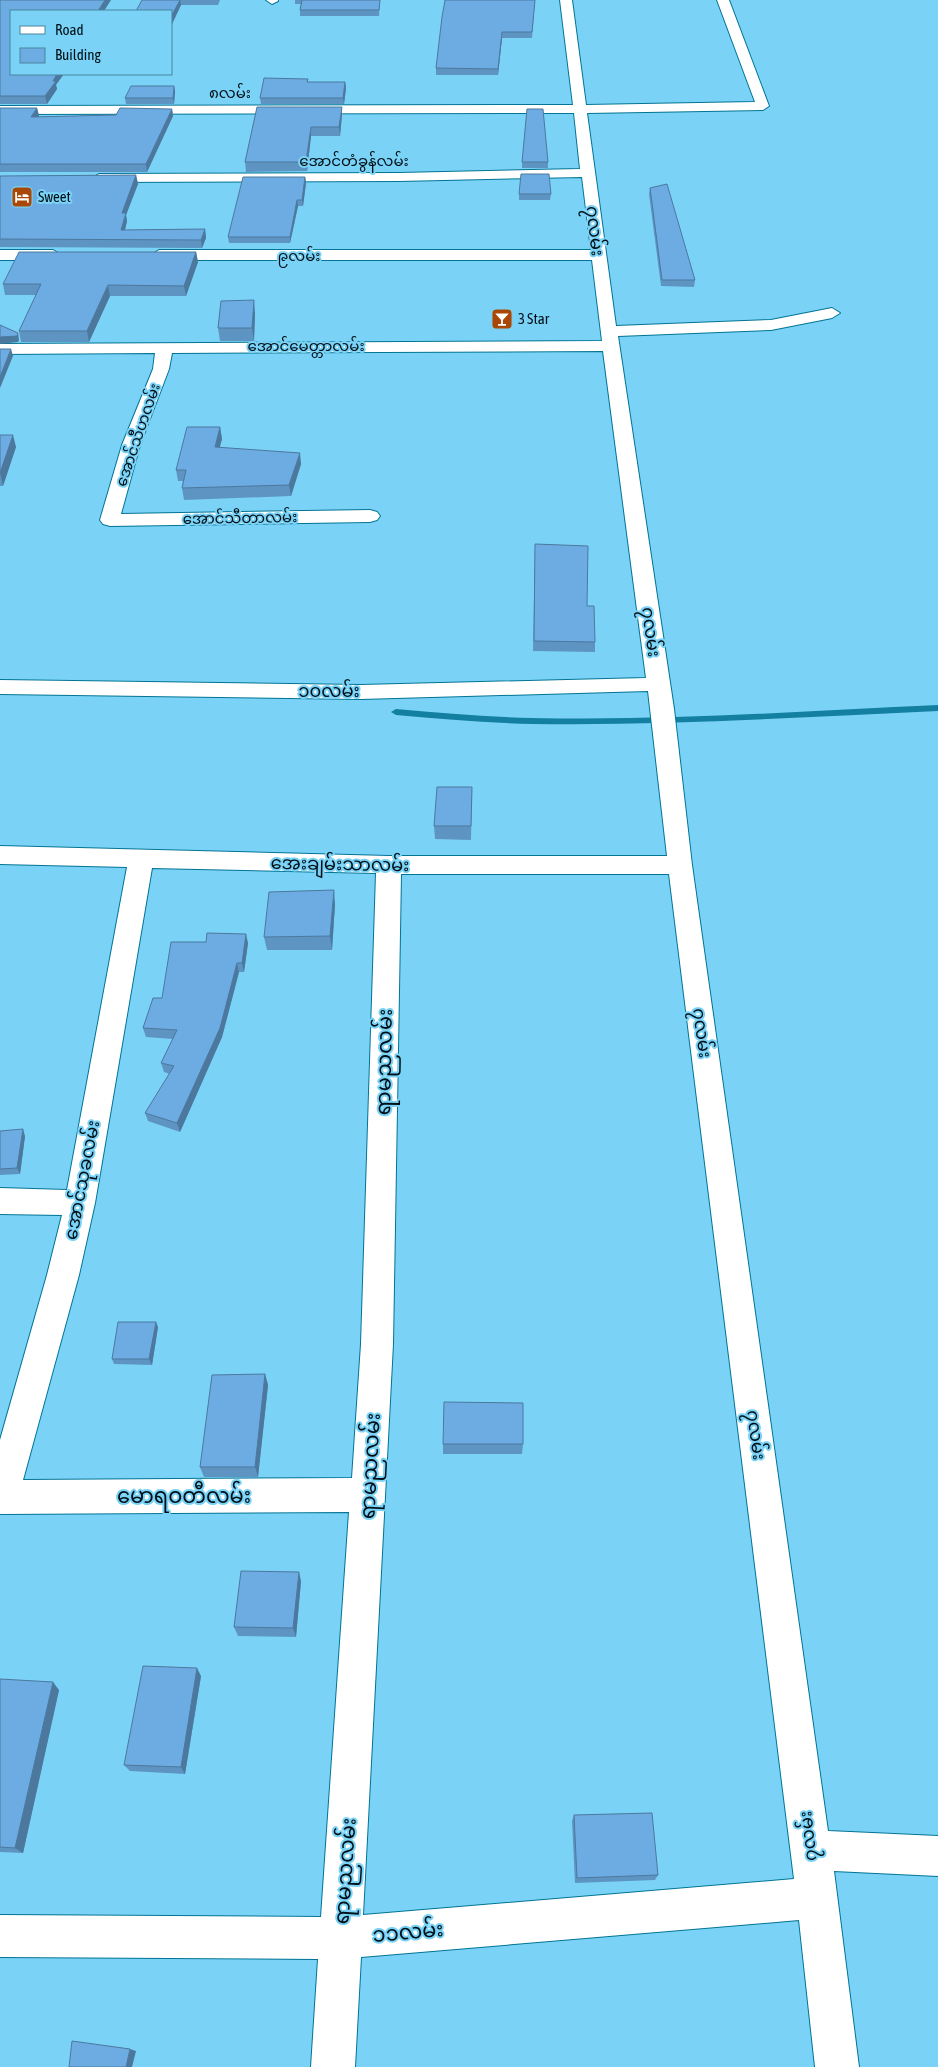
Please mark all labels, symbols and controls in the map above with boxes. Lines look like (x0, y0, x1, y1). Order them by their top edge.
legend (10, 10, 172, 75)
text: Road (55, 21, 84, 38)
text: Building (55, 46, 101, 63)
street label: ၈လမ်း (209, 83, 251, 101)
street label: အောင်တံခွန်လမ်း (299, 151, 409, 173)
hotel icon: Sweet (10, 185, 34, 209)
place label: Sweet (38, 188, 71, 205)
street label: ၇လမ်း (577, 204, 611, 258)
street label: ၉လမ်း (277, 246, 321, 268)
bar icon: 3 Star (490, 307, 514, 331)
place label: 3 Star (518, 310, 550, 327)
street label: အောင်မေတ္တာလမ်း (247, 336, 365, 358)
street label: အောင်သီဟလမ်း (111, 381, 163, 489)
street label: အောင်သီတာလမ်း (182, 507, 297, 527)
street label: ၇လမ်း (633, 605, 667, 659)
street label: ၁၀လမ်း (298, 678, 360, 701)
street label: အေးချမ်းသာလမ်း (270, 850, 410, 880)
street label: ၇လမ်း (684, 1006, 718, 1060)
street label: ရာမညလမ်း (367, 1008, 402, 1116)
street label: အောင်သုခလမ်း (58, 1118, 108, 1242)
street label: ၇လမ်း (738, 1408, 772, 1462)
street label: ရာမညလမ်း (351, 1412, 390, 1520)
street label: မောရဝတီလမ်း (117, 1480, 251, 1513)
street label: ၇လမ်း (792, 1809, 826, 1863)
street label: ရာမညလမ်း (325, 1817, 366, 1925)
street label: ၁၁လမ်း (371, 1913, 444, 1946)

